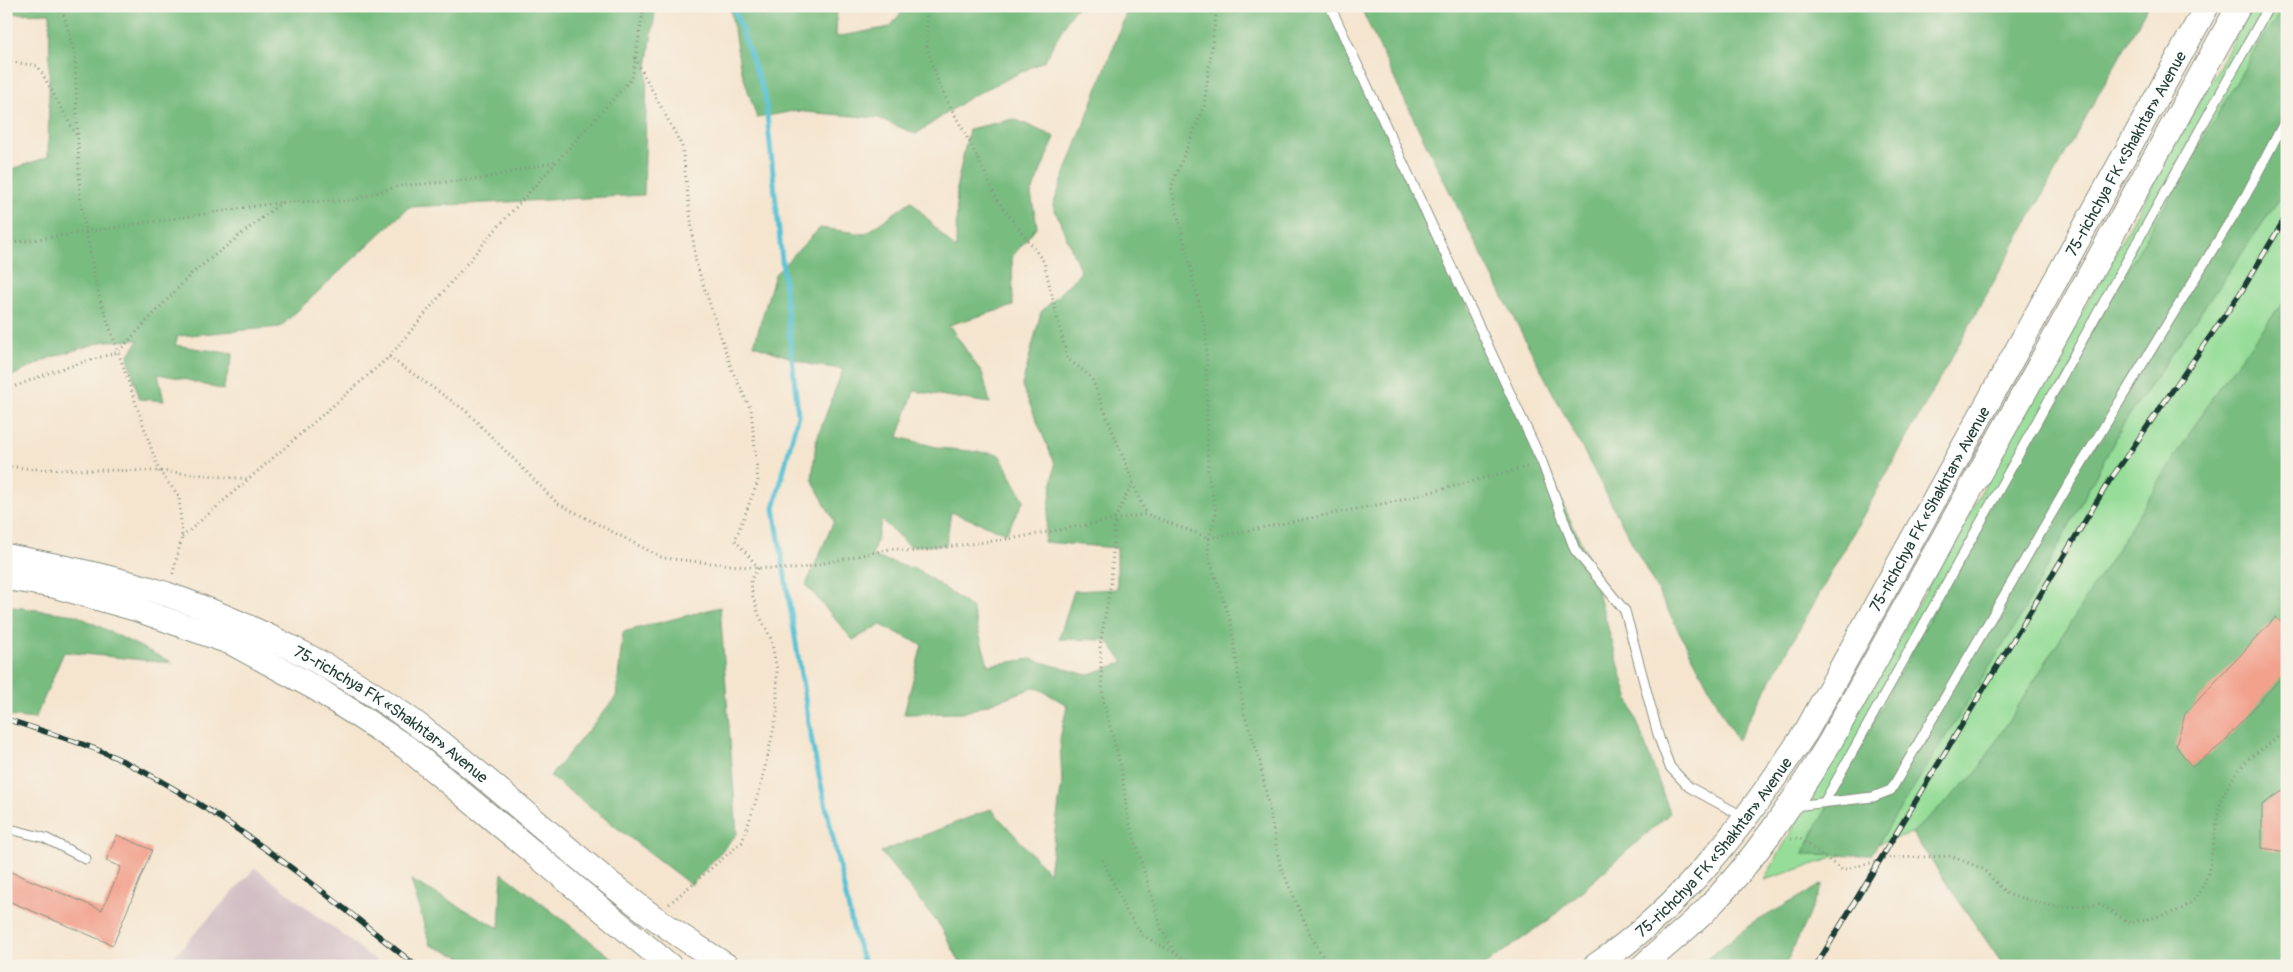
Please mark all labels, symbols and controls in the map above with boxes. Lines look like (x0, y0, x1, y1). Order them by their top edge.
street label: 75-richchya FK «Shakhtar» Avenue (2062, 48, 2191, 260)
street label: 75-richchya FK «Shakhtar» Avenue (1865, 403, 1995, 615)
street label: 75-richchya FK «Shakhtar» Avenue (290, 642, 492, 788)
street label: 75-richchya FK «Shakhtar» Avenue (1632, 754, 1797, 942)

